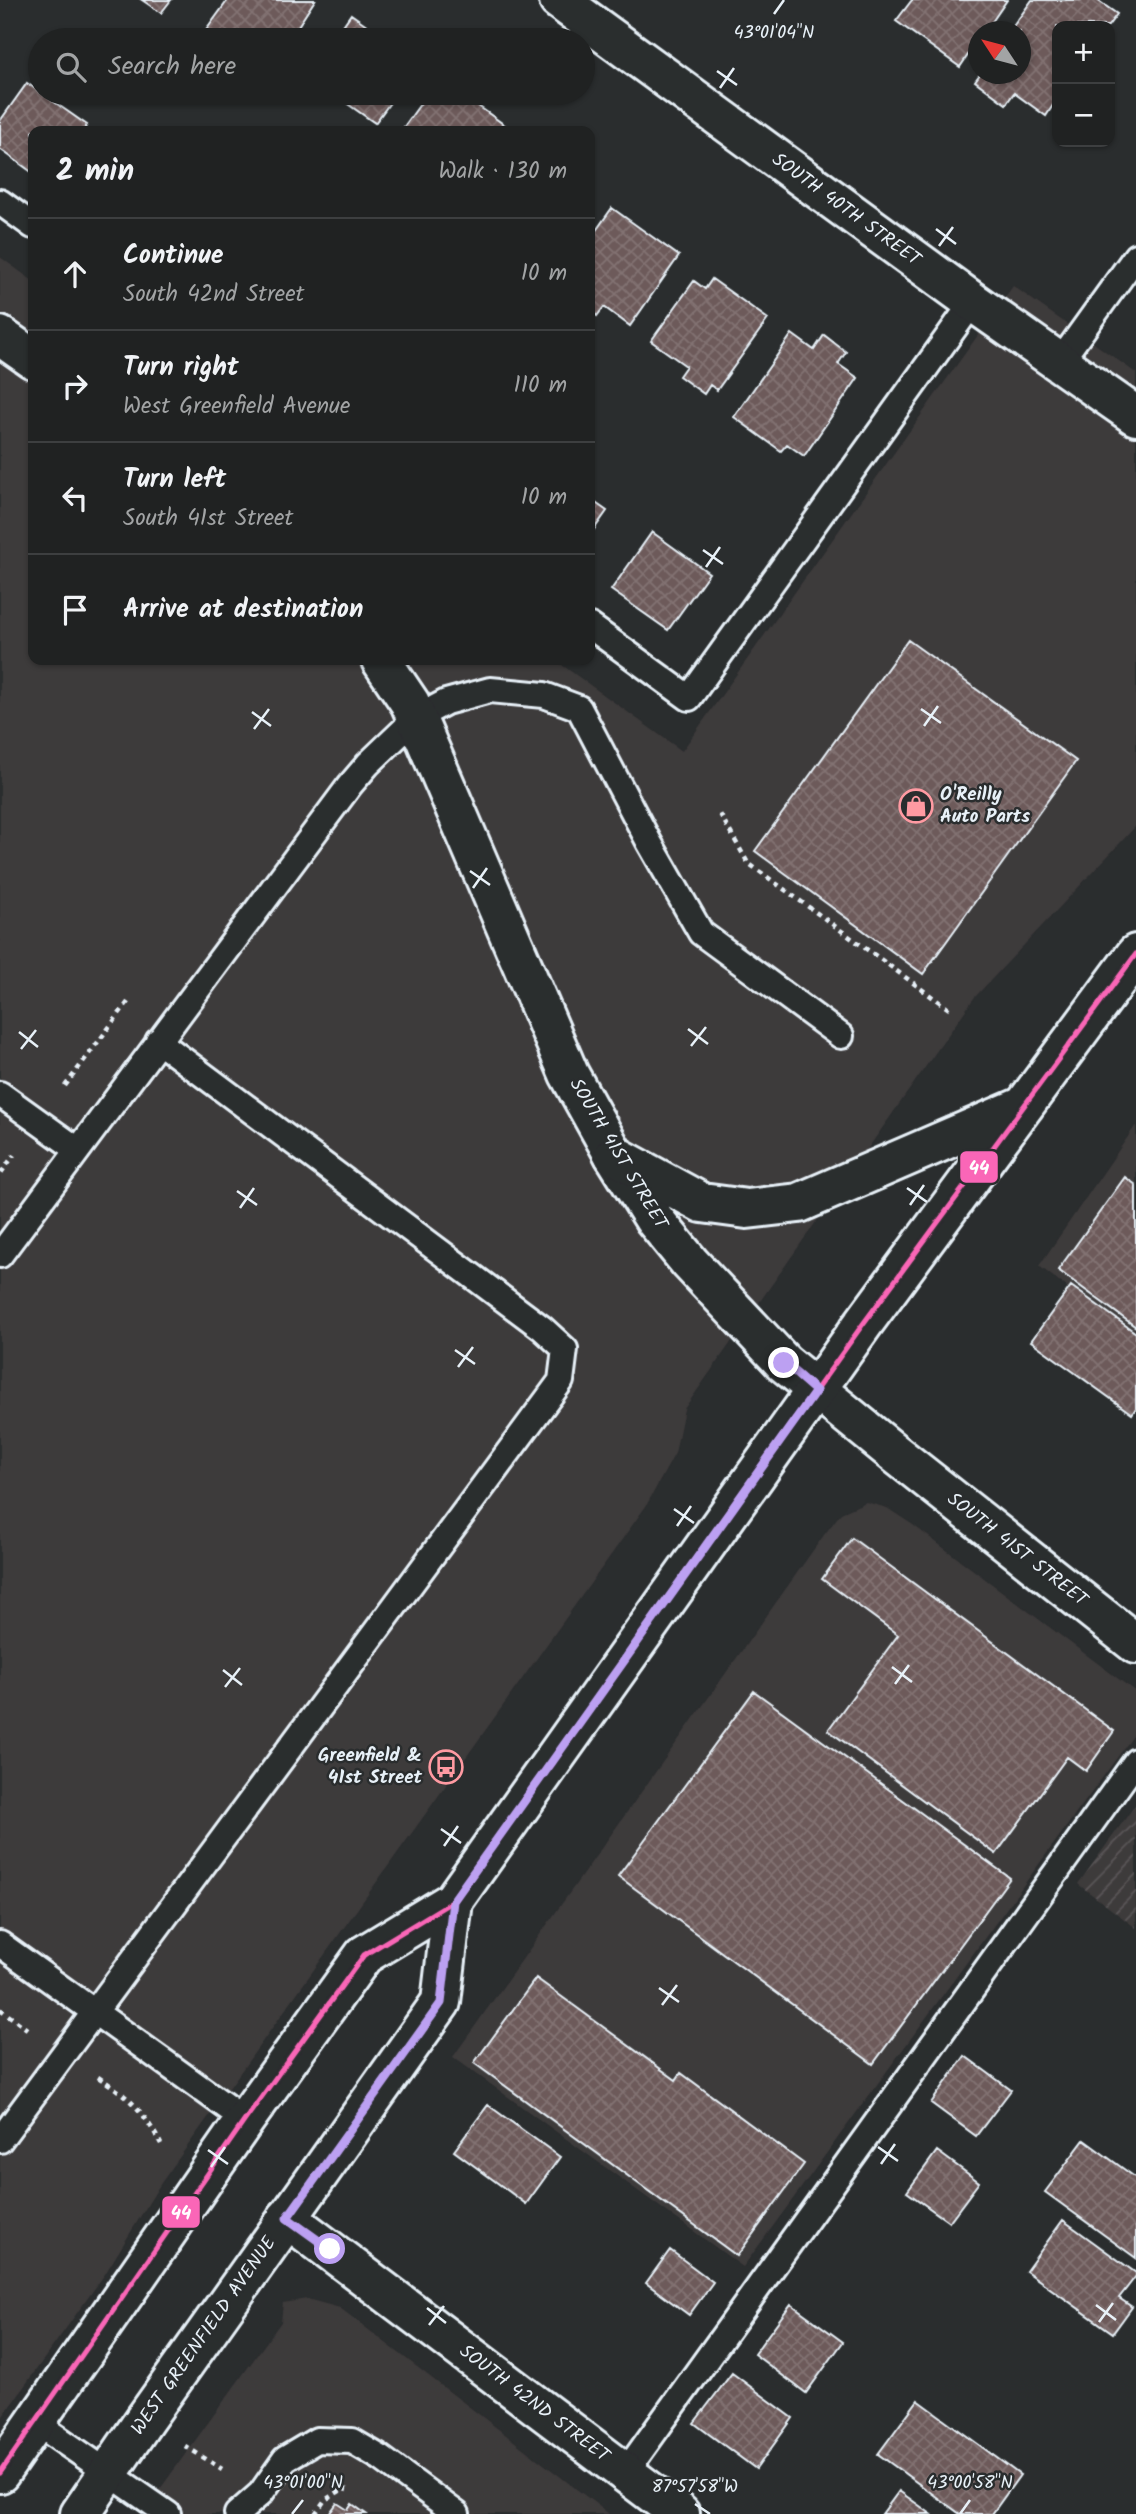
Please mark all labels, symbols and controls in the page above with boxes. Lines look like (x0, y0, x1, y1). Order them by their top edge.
text: 43°01'04"N (734, 19, 814, 48)
north arrow (968, 21, 1031, 84)
map controls (1052, 21, 1115, 147)
button: + (1052, 21, 1115, 84)
search box (28, 28, 595, 105)
text: Search here (108, 46, 236, 88)
icon: search (52, 48, 90, 86)
button: − (1052, 84, 1115, 147)
street label: SOUTH 40TH STREET (765, 146, 928, 275)
text: 2 min (56, 148, 134, 196)
text: Walk · 130 m (439, 154, 567, 190)
text: Continue (123, 235, 224, 277)
icon: ahead (56, 255, 94, 293)
text: 10 m (521, 256, 567, 292)
text: South 42nd Street (123, 277, 304, 313)
text: Turn right (123, 347, 239, 389)
icon: right (56, 367, 94, 405)
text: 110 m (514, 368, 567, 404)
text: West Greenfield Avenue (123, 389, 350, 425)
text: Turn left (123, 459, 226, 501)
icon: left (56, 479, 94, 517)
text: 10 m (521, 480, 567, 516)
text: South 41st Street (123, 501, 293, 537)
text: Arrive at destination (123, 589, 363, 631)
icon: arrive (56, 591, 94, 629)
place label: O'Reilly Auto Parts (940, 780, 1030, 832)
shop icon: O'Reilly Auto Parts (897, 787, 935, 825)
street label: SOUTH 41ST STREET (561, 1073, 676, 1237)
line badge: 44 (959, 1150, 999, 1184)
text: 44 (969, 1154, 990, 1184)
route end (768, 1347, 799, 1378)
street label: SOUTH 41ST STREET (940, 1485, 1095, 1616)
place label: Greenfield & 41st Street (318, 1741, 422, 1793)
bus stop icon: Greenfield & 41st Street (427, 1748, 465, 1786)
line badge: 44 (161, 2195, 201, 2229)
text: 44 (171, 2199, 192, 2229)
street label: WEST GREENFIELD AVENUE (124, 2230, 285, 2442)
route start (314, 2233, 345, 2264)
street label: SOUTH 42ND STREET (452, 2337, 617, 2472)
text: 43°01'00"N (263, 2469, 343, 2498)
text: 43°00'58"N (927, 2469, 1013, 2498)
text: 87°57'58"W (652, 2473, 738, 2502)

